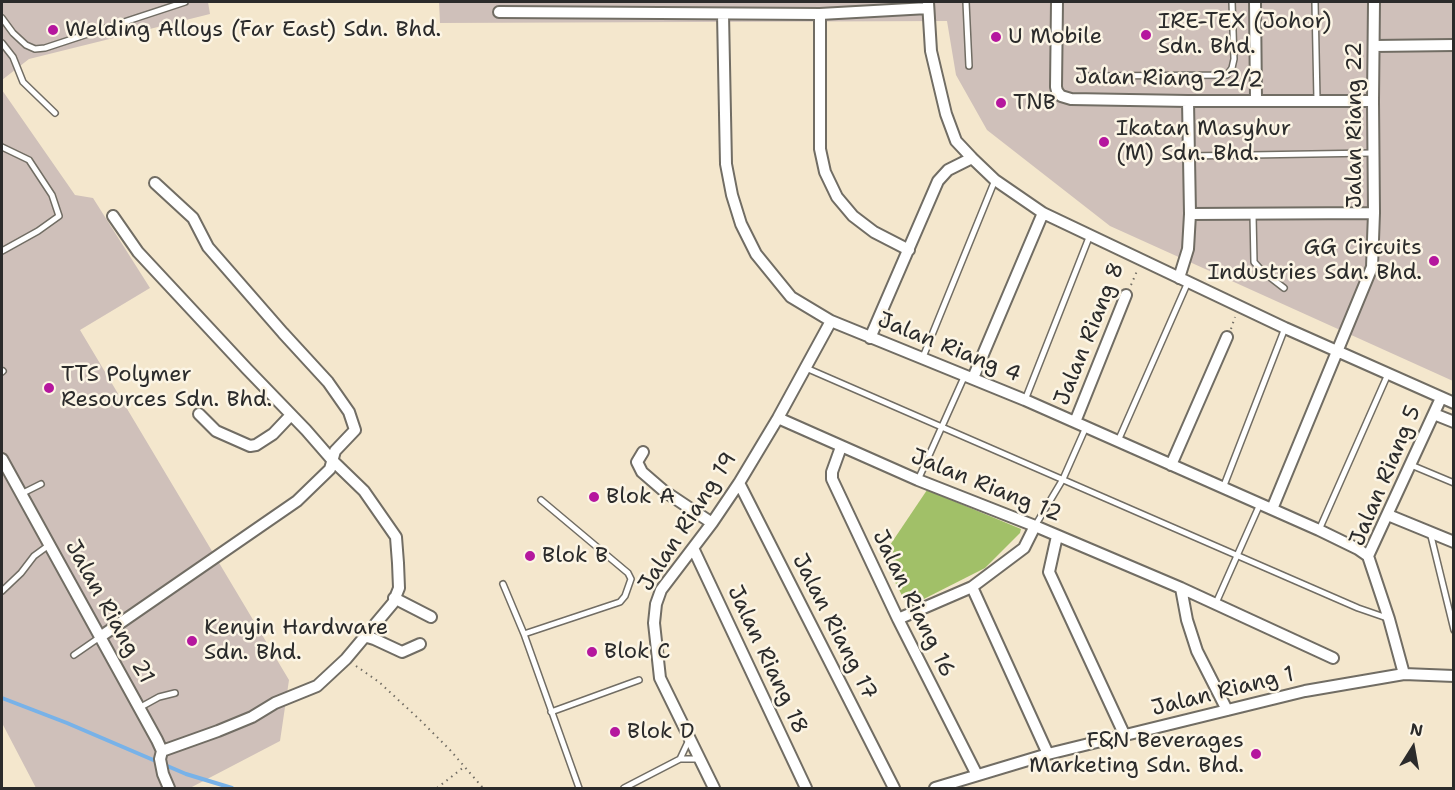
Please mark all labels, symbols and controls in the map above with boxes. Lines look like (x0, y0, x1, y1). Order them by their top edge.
place label: IRE-TEX (Johor) Sdn. Bhd. (1158, 9, 1331, 60)
place label: Welding Alloys (Far East) Sdn. Bhd. (65, 17, 441, 43)
marker: Welding Alloys (Far East) Sdn. Bhd. (46, 23, 60, 37)
place label: U Mobile (1008, 24, 1102, 50)
marker: IRE-TEX (Johor) Sdn. Bhd. (1139, 28, 1153, 42)
marker: U Mobile (989, 30, 1003, 44)
street label: Jalan Riang 22 (1342, 42, 1368, 208)
street label: Jalan Riang 22/2 (1074, 64, 1264, 94)
place label: TNB (1013, 90, 1056, 116)
marker: TNB (994, 96, 1008, 110)
place label: Ikatan Masyhur (M) Sdn. Bhd. (1116, 116, 1291, 168)
marker: Ikatan Masyhur (M) Sdn. Bhd. (1097, 135, 1111, 149)
place label: GG Circuits Industries Sdn. Bhd. (1207, 235, 1422, 286)
marker: GG Circuits Industries Sdn. Bhd. (1427, 254, 1441, 268)
street label: Jalan Riang 8 (1049, 259, 1131, 409)
street label: Jalan Riang 4 (874, 307, 1024, 389)
place label: TTS Polymer Resources Sdn. Bhd. (61, 362, 272, 414)
marker: TTS Polymer Resources Sdn. Bhd. (42, 381, 56, 395)
street label: Jalan Riang 5 (1345, 402, 1427, 550)
street label: Jalan Riang 12 (907, 444, 1065, 528)
street label: Jalan Riang 19 (633, 448, 743, 596)
place label: Blok A (606, 484, 675, 510)
marker: Blok A (587, 490, 601, 504)
street label: Jalan Riang 16 (866, 526, 960, 682)
street label: Jalan Riang 21 (59, 536, 159, 688)
place label: Blok B (542, 543, 608, 569)
marker: Blok B (523, 549, 537, 563)
street label: Jalan Riang 17 (786, 550, 882, 704)
street label: Jalan Riang 18 (721, 581, 813, 739)
place label: Kenyin Hardware Sdn. Bhd. (204, 615, 388, 666)
marker: Kenyin Hardware Sdn. Bhd. (185, 634, 199, 648)
place label: Blok C (604, 639, 671, 665)
marker: Blok C (585, 645, 599, 659)
street label: Jalan Riang 1 (1149, 662, 1297, 722)
north arrow (1383, 718, 1443, 778)
text: N (1408, 718, 1425, 741)
place label: Blok D (627, 719, 695, 745)
marker: Blok D (608, 725, 622, 739)
place label: F&N Beverages Marketing Sdn. Bhd. (1029, 728, 1244, 780)
marker: F&N Beverages Marketing Sdn. Bhd. (1249, 747, 1263, 761)

